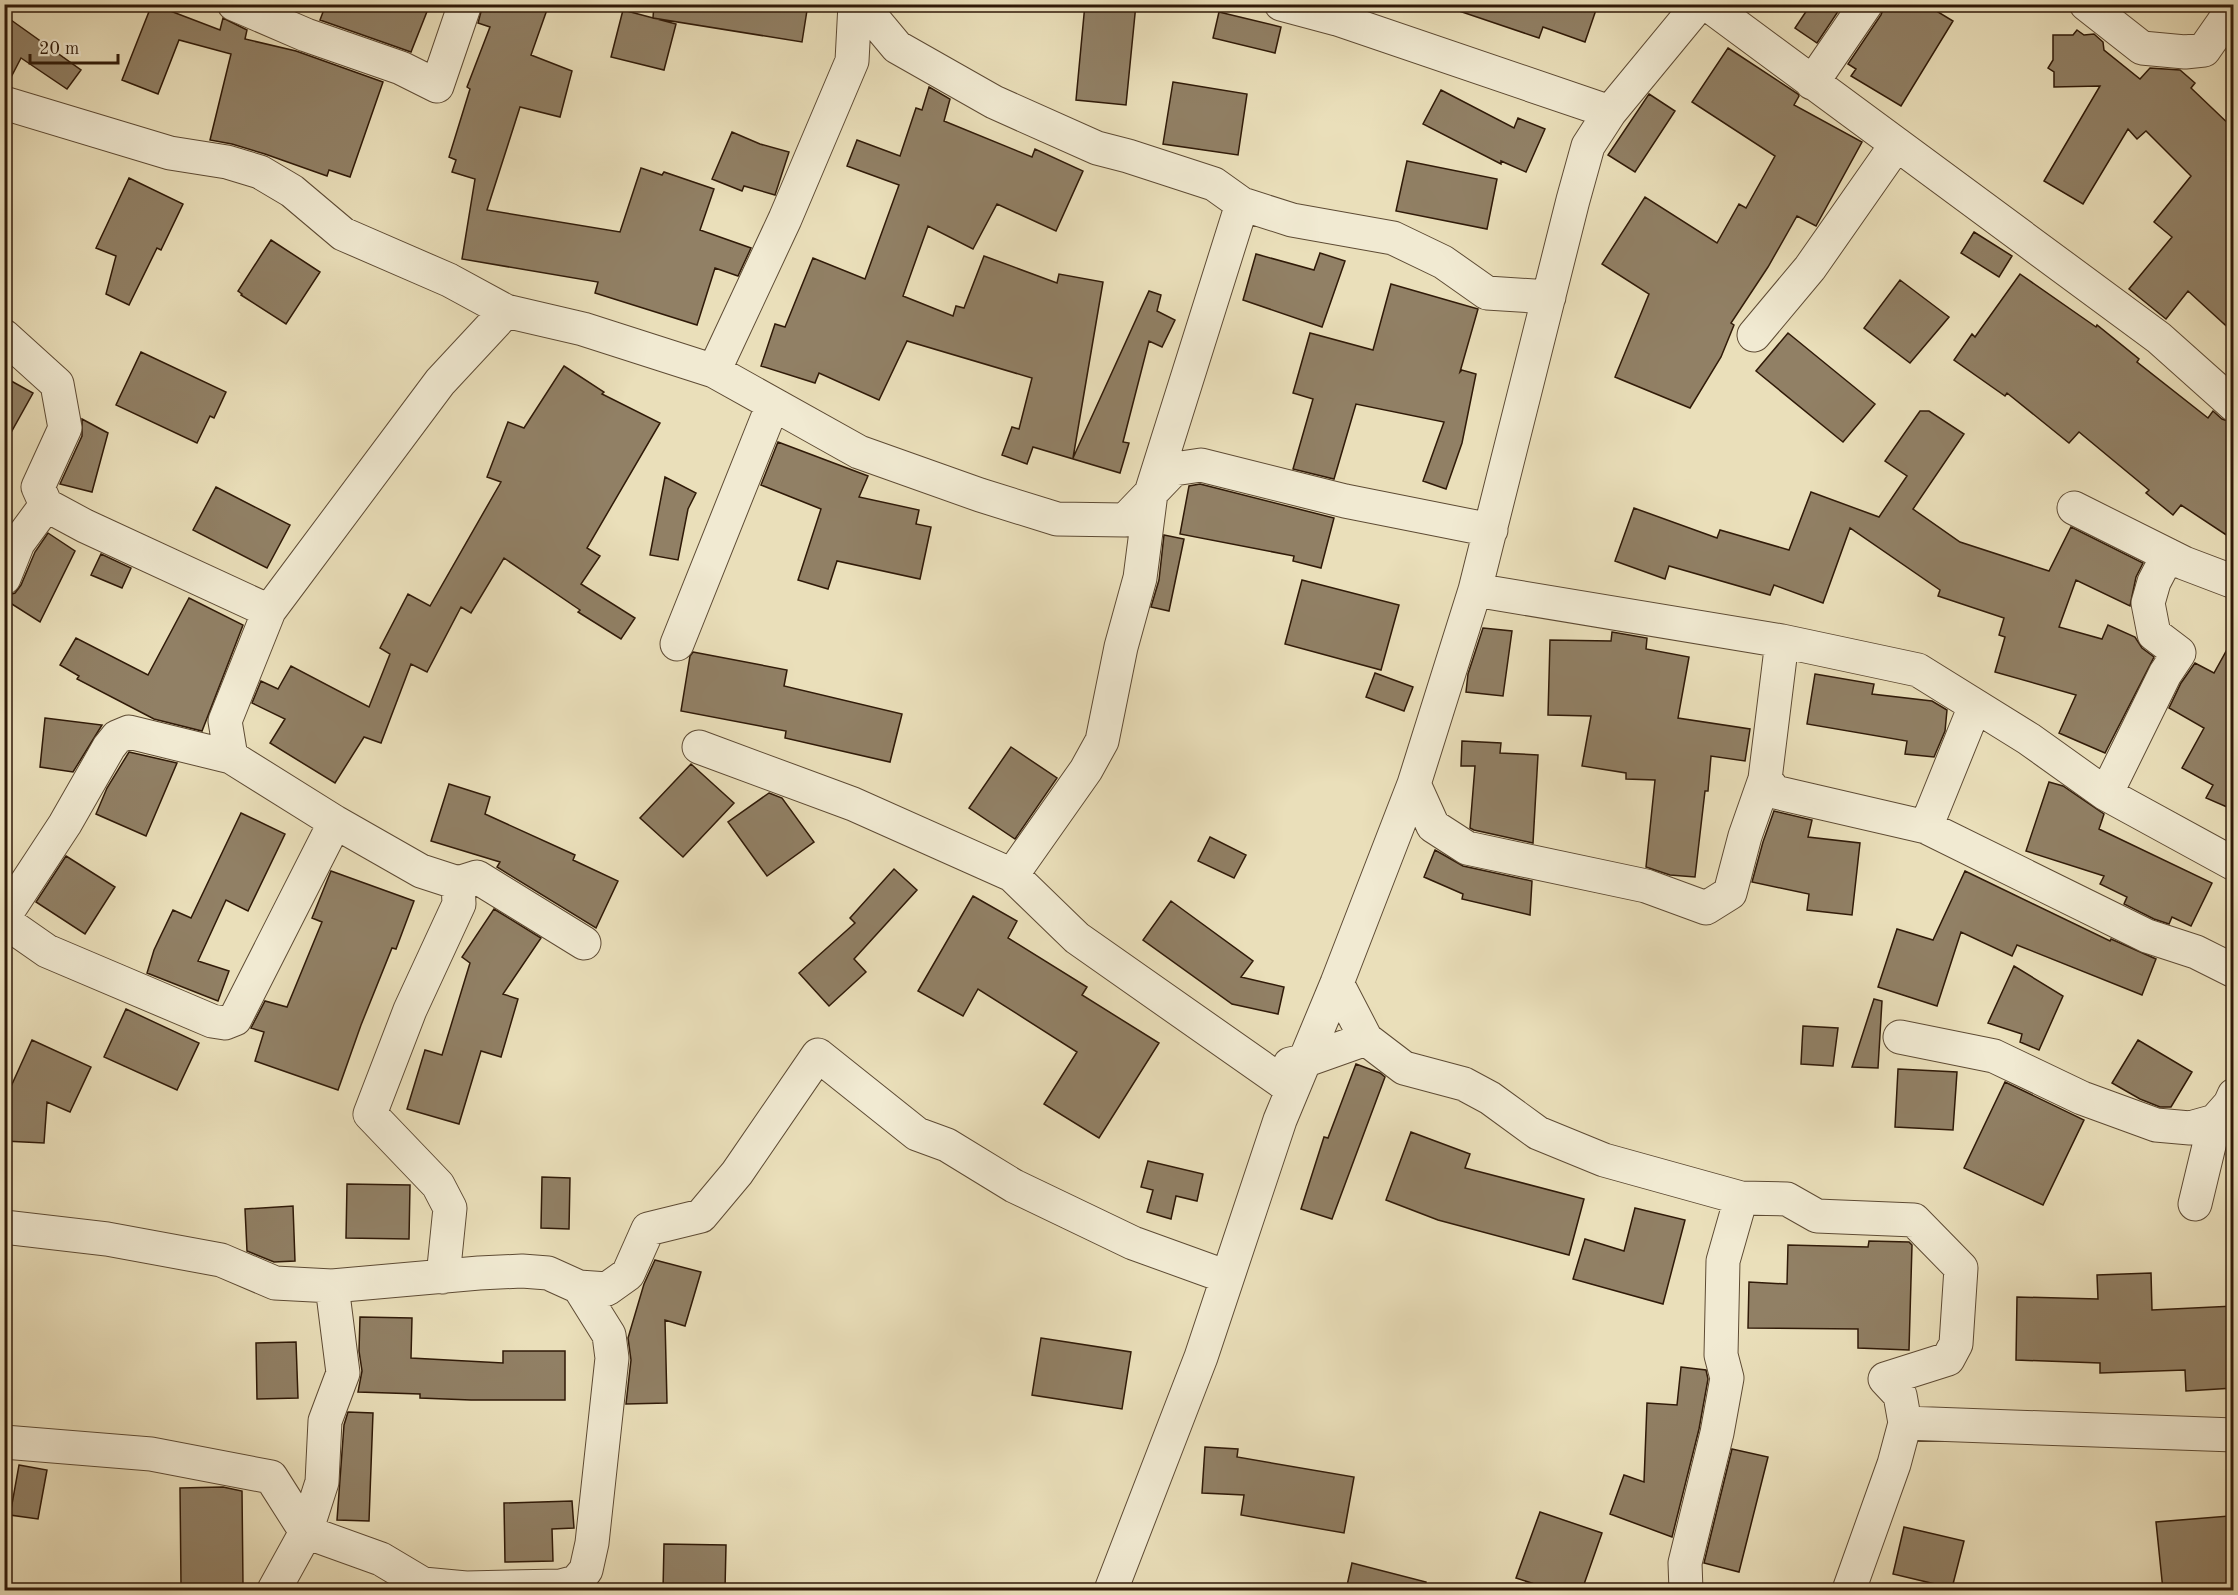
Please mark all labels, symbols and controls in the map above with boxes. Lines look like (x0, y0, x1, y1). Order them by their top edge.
scale bar (30, 27, 118, 65)
text: 20 m (39, 40, 79, 58)

